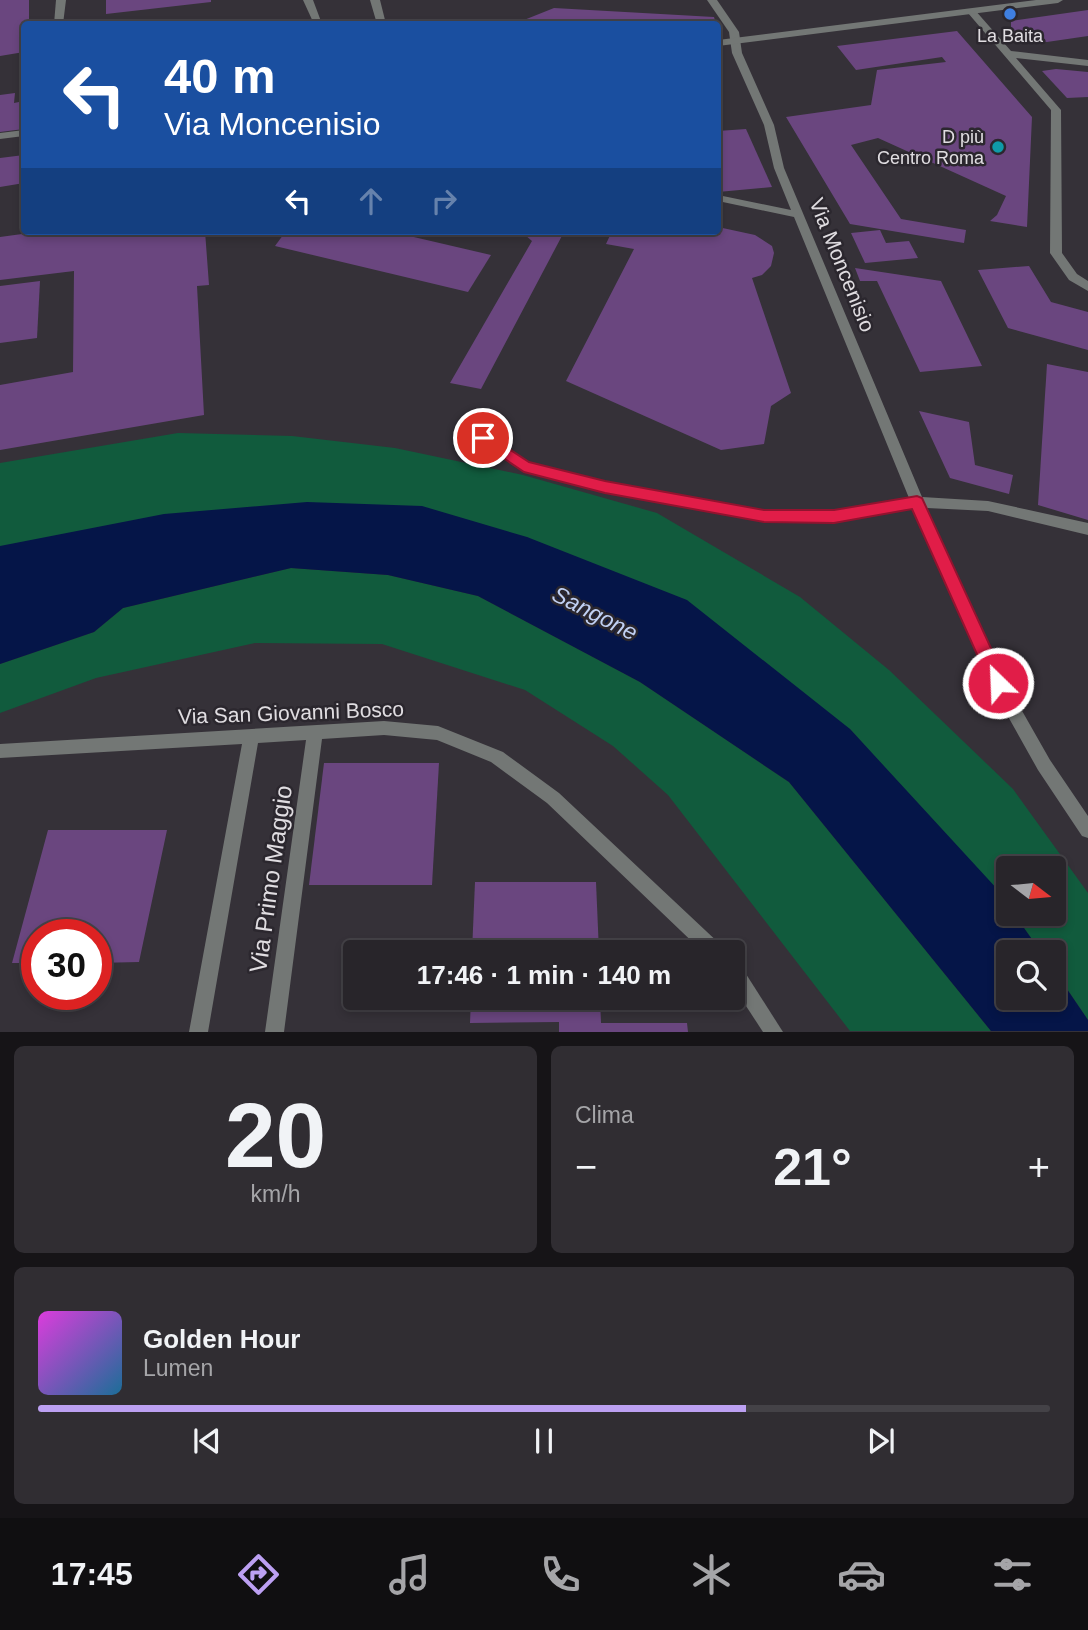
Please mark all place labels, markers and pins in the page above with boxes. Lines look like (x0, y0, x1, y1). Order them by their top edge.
marker: La Baita (1002, 6, 1018, 22)
place label: La Baita (977, 26, 1044, 46)
place label: D più Centro Roma (877, 127, 985, 168)
marker: D più Centro Roma (990, 139, 1006, 155)
pin (453, 408, 513, 468)

